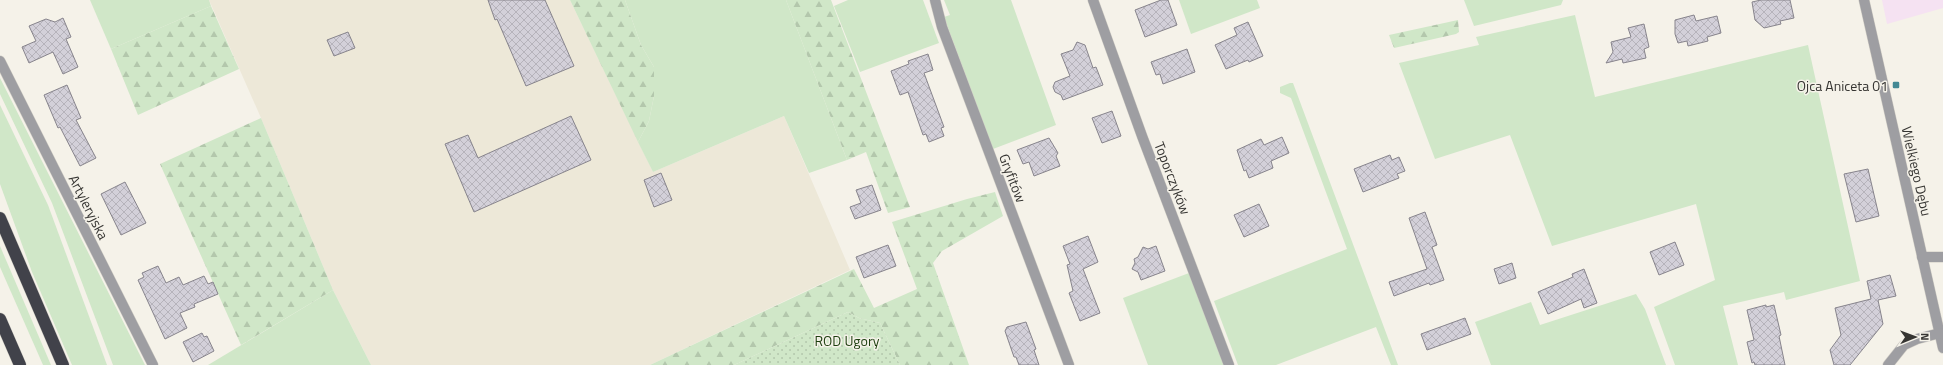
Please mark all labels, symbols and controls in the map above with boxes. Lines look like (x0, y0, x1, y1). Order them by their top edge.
place label: Ojca Aniceta 01 (1797, 75, 1888, 96)
marker: Ojca Aniceta 01 (1891, 80, 1901, 90)
street label: Wielkiego Dębu (1897, 124, 1937, 218)
street label: Toporczyków (1149, 138, 1197, 218)
street label: Gryfitów (994, 151, 1032, 206)
street label: Artyleryjska (64, 171, 114, 243)
north arrow (1895, 317, 1935, 357)
park label: ROD Ugory (814, 330, 880, 351)
text: N (1917, 333, 1933, 341)

